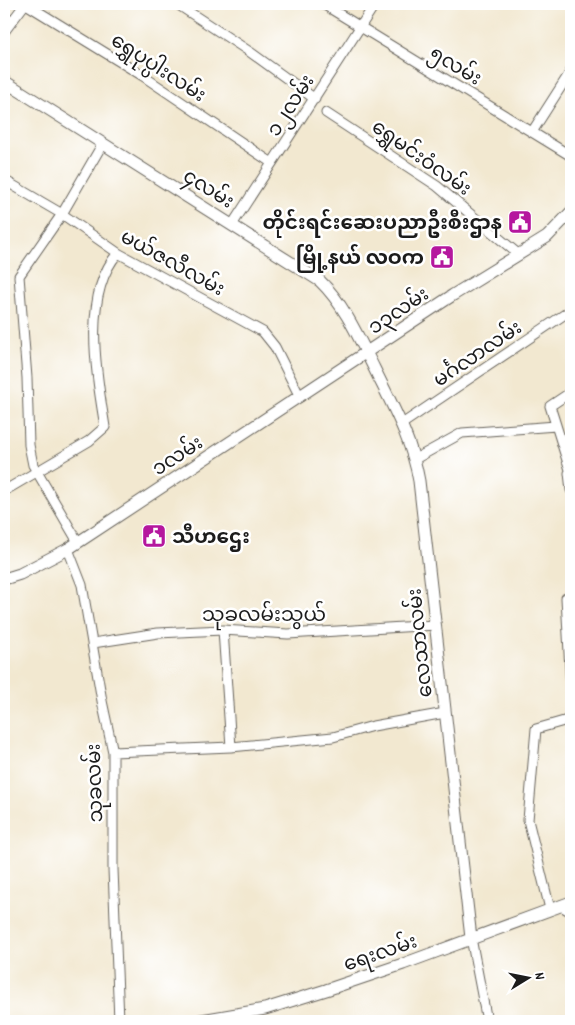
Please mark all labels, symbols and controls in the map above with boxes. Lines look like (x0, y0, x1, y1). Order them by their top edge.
street label: ရွှေပုပ္ပါးလမ်း (104, 26, 212, 111)
street label: ၅လမ်း (423, 38, 487, 94)
street label: ၁၂လမ်း (259, 68, 323, 143)
street label: ရွှေမင်းဝံလမ်း (365, 112, 478, 204)
street label: ၄လမ်း (177, 161, 240, 217)
place label: တိုင်းရင်းဆေးပညာဦးစီးဌာန (263, 209, 502, 239)
public building icon: တိုင်းရင်းဆေးပညာဦးစီးဌာန (507, 209, 533, 235)
street label: မယ်ဇလီလမ်း (114, 222, 230, 305)
place label: မြို့နယ် လဝက (296, 244, 424, 274)
public building icon: မြို့နယ် လဝက (429, 244, 455, 270)
street label: ၁၃လမ်း (362, 279, 436, 343)
street label: မင်္ဂလာလမ်း (427, 313, 529, 395)
street label: ၁လမ်း (146, 428, 209, 484)
public building icon: သီဟဌေး (141, 523, 167, 549)
place label: သီဟဌေး (172, 523, 250, 553)
street label: လေသာလမ်း (399, 587, 442, 699)
street label: သုခလမ်းသွယ် (202, 600, 326, 631)
street label: သုခလမ်း (79, 743, 112, 823)
street label: ရေးလမ်း (339, 926, 421, 980)
north arrow (502, 952, 552, 1002)
text: N (528, 971, 549, 981)

